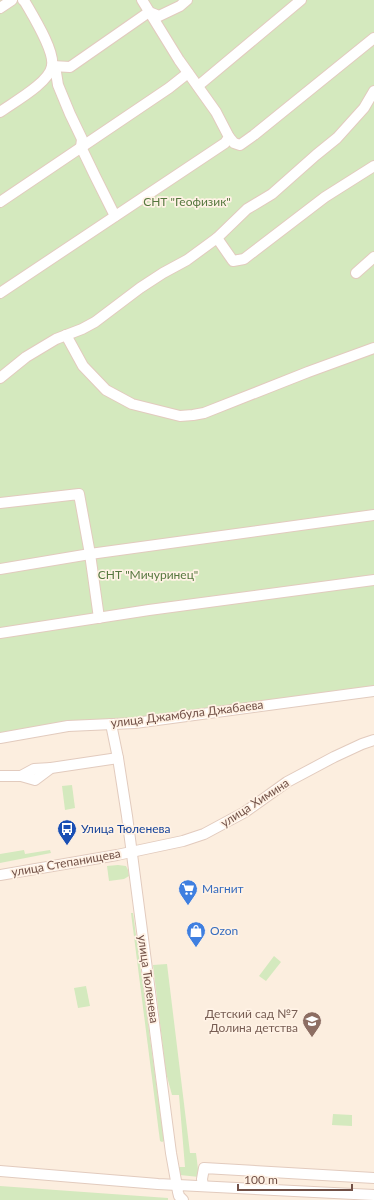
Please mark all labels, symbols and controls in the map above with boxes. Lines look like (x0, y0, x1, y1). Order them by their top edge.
park label: СНТ "Геофизик" (143, 194, 231, 209)
park label: СНТ "Мичуринец" (98, 567, 198, 582)
street label: улица Джамбула Джабаева (110, 697, 264, 730)
street label: улица Химина (218, 775, 292, 830)
bus stop icon: Улица Тюленева (56, 818, 78, 846)
place label: Улица Тюленева (81, 821, 170, 836)
street label: улица Степанищева (10, 846, 122, 880)
supermarket icon: Магнит (177, 878, 199, 906)
place label: Магнит (202, 881, 244, 896)
shop icon: Ozon (185, 920, 207, 948)
place label: Ozon (210, 923, 238, 938)
street label: улица Тюленева (135, 934, 162, 1024)
place label: Детский сад №7 Долина детства (205, 1006, 298, 1035)
school or university icon: Детский сад №7 Долина детства (301, 1010, 323, 1038)
scale bar (238, 1166, 352, 1192)
text: 100 m (244, 1172, 278, 1187)

